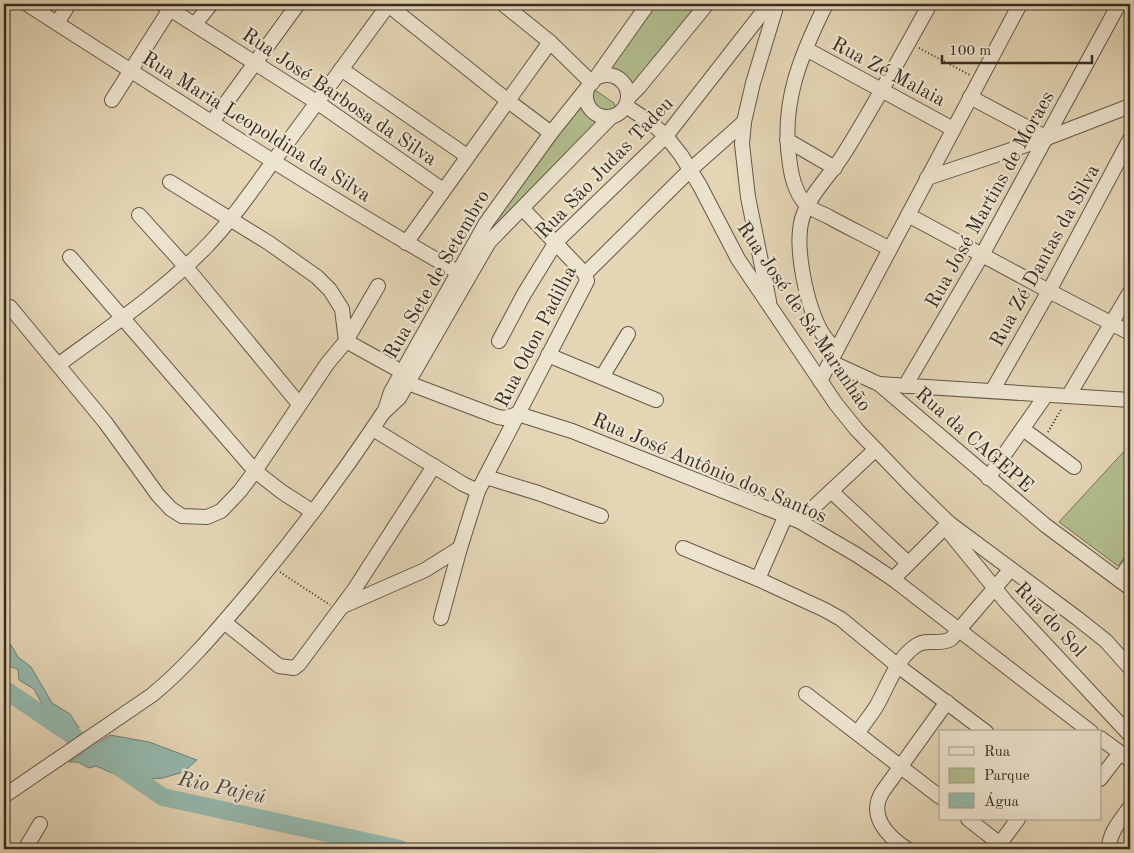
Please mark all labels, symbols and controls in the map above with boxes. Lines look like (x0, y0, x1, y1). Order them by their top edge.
street label: Rua José Barbosa da Silva (238, 25, 440, 170)
scale bar (942, 32, 1092, 64)
street label: Rua Zé Malaia (828, 34, 948, 111)
text: 100 m (949, 44, 991, 59)
street label: Rua Maria Leopoldina da Silva (138, 49, 374, 207)
street label: Rua José Martins de Moraes (923, 88, 1059, 312)
street label: Rua São Judas Tadeu (533, 94, 678, 243)
street label: Rua Zé Dantas da Silva (987, 161, 1104, 350)
street label: Rua Sete de Setembro (381, 187, 494, 363)
street label: Rua José de Sá Maranhão (732, 219, 874, 416)
street label: Rua Odon Padilha (492, 263, 581, 411)
street label: Rua da CAGEPE (911, 384, 1036, 497)
street label: Rua José Antônio dos Santos (589, 410, 829, 527)
street label: Rua do Sol (1010, 579, 1089, 662)
legend (939, 730, 1102, 820)
text: Rua (984, 745, 1011, 760)
water label: Rio Pajeú (175, 769, 268, 808)
text: Parque (984, 769, 1030, 784)
text: Água (984, 792, 1020, 810)

